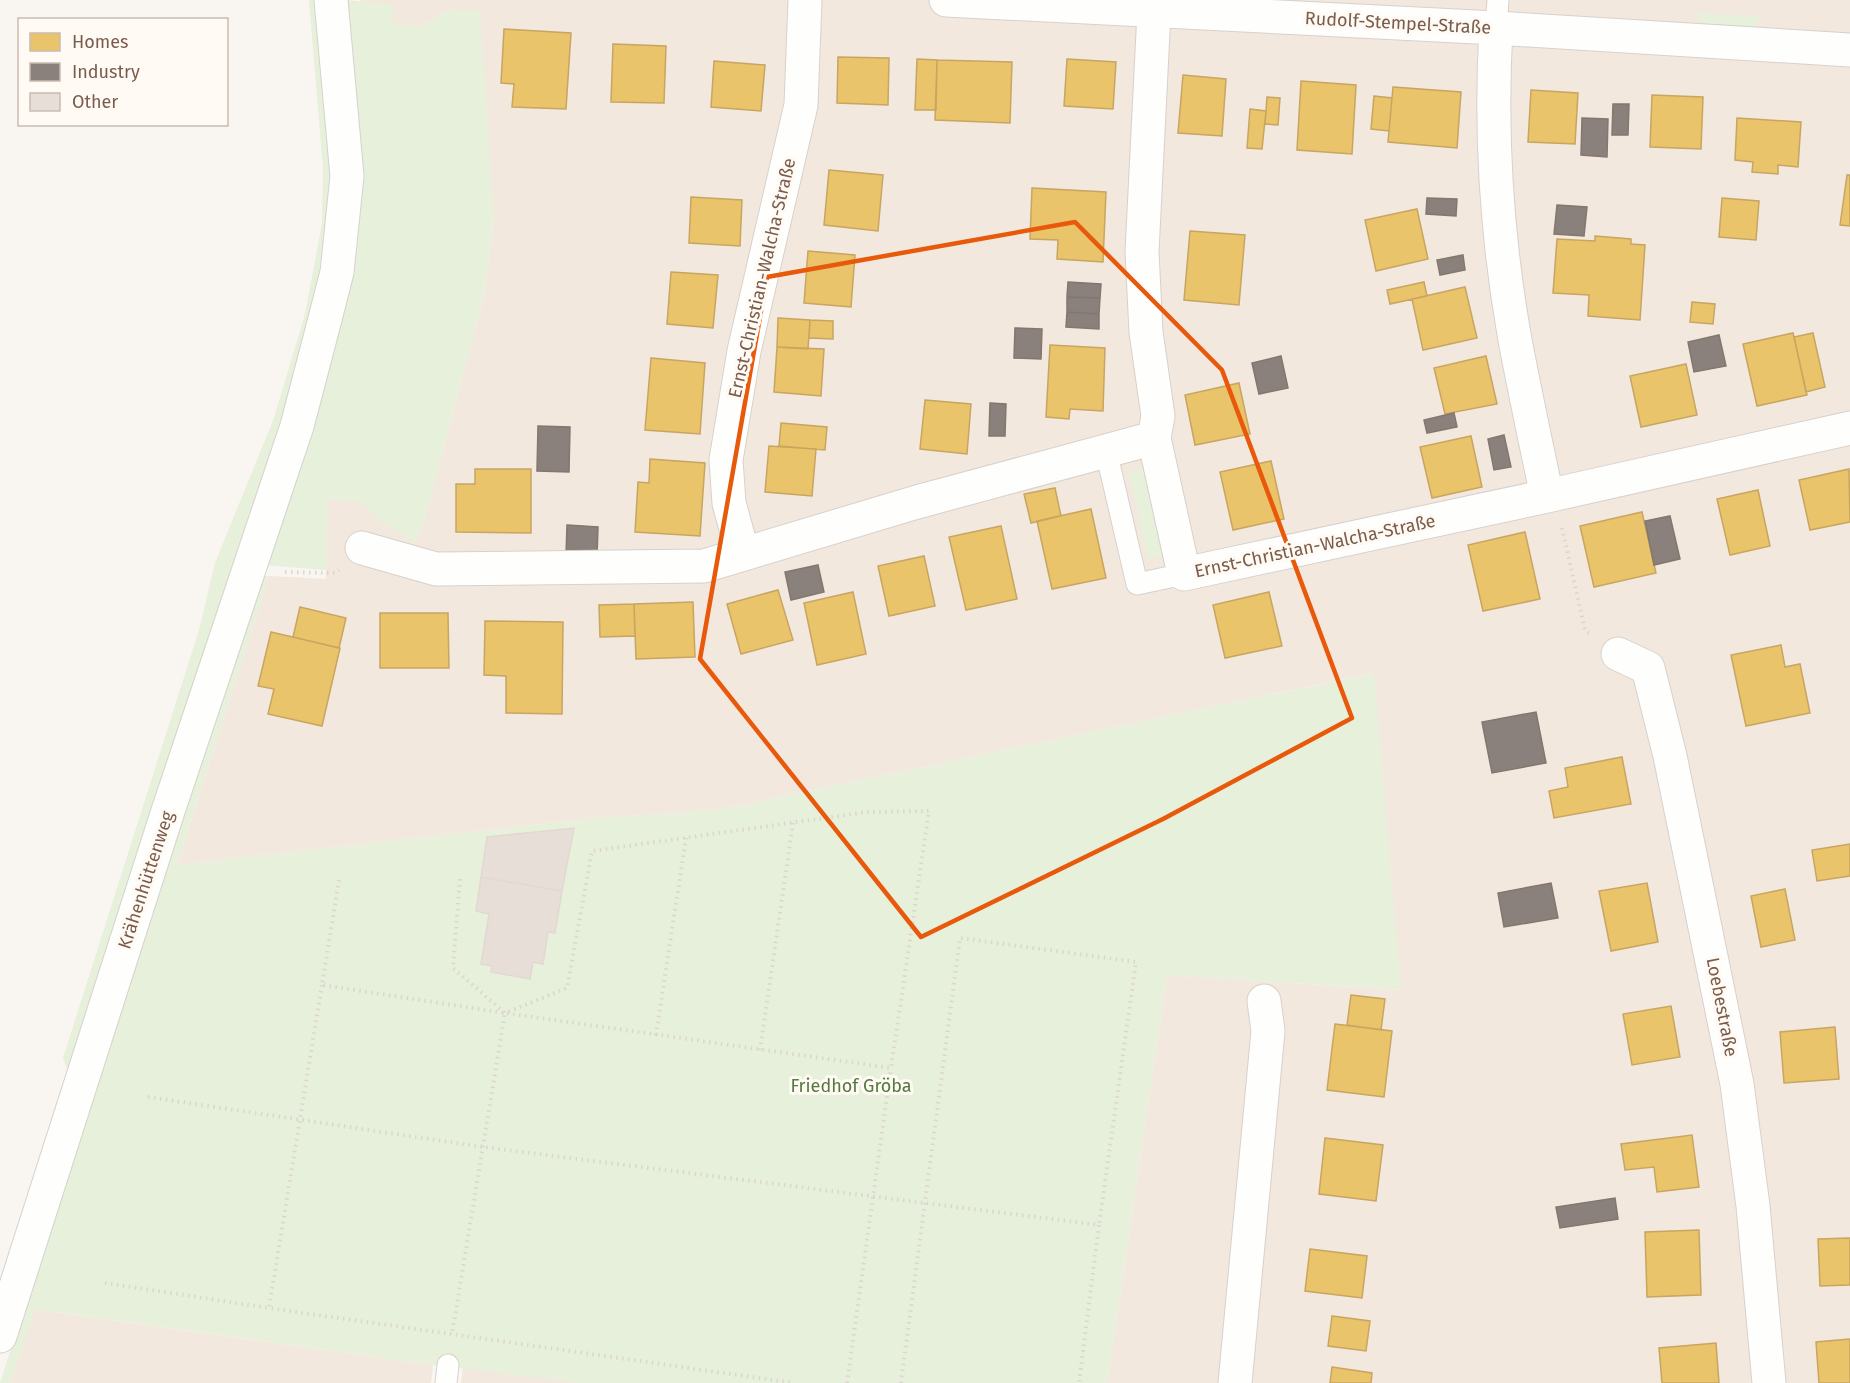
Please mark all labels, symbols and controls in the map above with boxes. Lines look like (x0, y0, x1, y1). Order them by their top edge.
street label: Rudolf-Stempel-Straße (1304, 7, 1492, 39)
legend (18, 18, 228, 126)
text: Homes (72, 31, 128, 53)
text: Industry (72, 61, 140, 83)
text: Other (72, 91, 118, 113)
street label: Ernst-Christian-Walcha-Straße (724, 156, 800, 400)
street label: Ernst-Christian-Walcha-Straße (1193, 510, 1437, 582)
street label: Krähenhüttenweg (113, 808, 179, 952)
street label: Loebestraße (1702, 955, 1742, 1059)
park label: Friedhof Gröba (790, 1075, 912, 1097)

